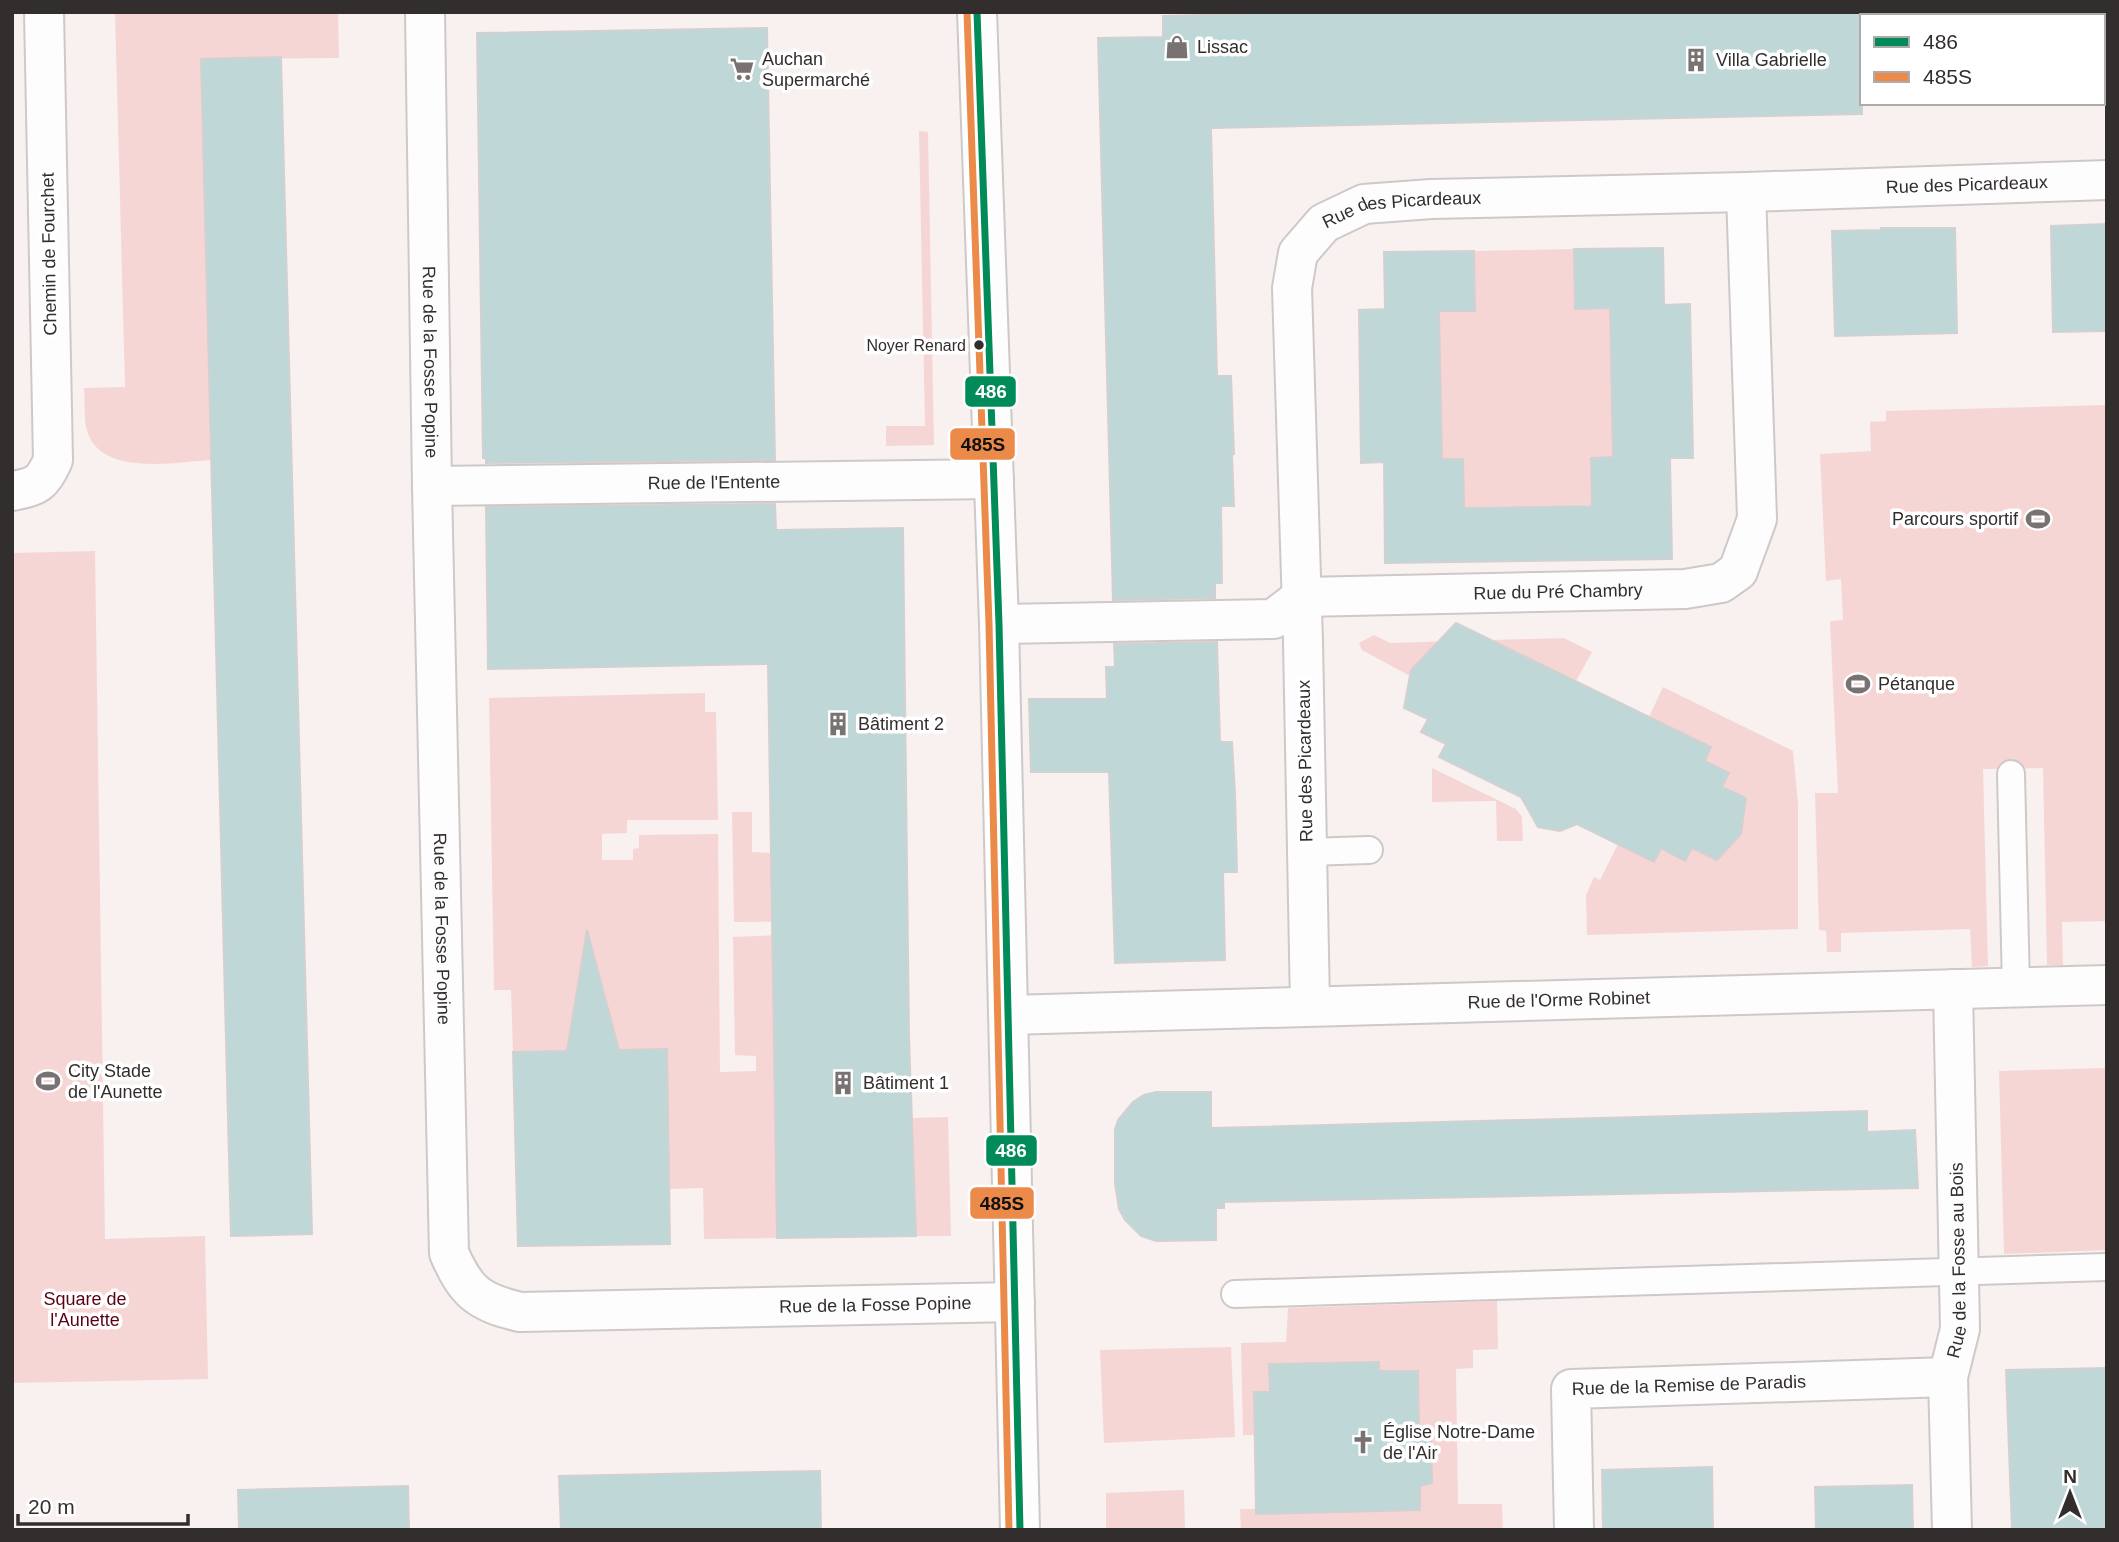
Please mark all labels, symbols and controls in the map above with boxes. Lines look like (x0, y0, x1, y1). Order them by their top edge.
legend (1860, 14, 2105, 105)
text: 486 (1923, 30, 1958, 53)
shop icon: Lissac (1163, 33, 1191, 61)
place label: Lissac (1197, 37, 1248, 57)
building icon: Villa Gabrielle (1682, 46, 1710, 74)
place label: Auchan Supermarché (762, 49, 870, 90)
place label: Villa Gabrielle (1716, 50, 1827, 70)
supermarket icon: Auchan Supermarché (728, 55, 756, 83)
text: 485S (1923, 65, 1972, 88)
street label: Chemin de Fourchet (38, 172, 60, 336)
street label: Rue des Picardeaux (1886, 172, 2048, 197)
street label: Rue des Picardeaux (1319, 188, 1481, 232)
street label: Rue de la Fosse Popine (419, 266, 442, 458)
place label: Noyer Renard (866, 337, 966, 354)
marker: Noyer Renard (972, 338, 986, 352)
line badge: 486 (964, 375, 1017, 408)
text: 486 (975, 381, 1007, 402)
line badge: 485S (949, 427, 1016, 461)
text: 485S (961, 434, 1005, 455)
street label: Rue de l'Entente (648, 472, 780, 493)
sports icon: Parcours sportif (2024, 505, 2052, 533)
place label: Parcours sportif (1892, 509, 2019, 529)
street label: Rue du Pré Chambry (1473, 580, 1643, 603)
sports icon: Pétanque (1844, 670, 1872, 698)
place label: Pétanque (1878, 674, 1955, 694)
street label: Rue des Picardeaux (1294, 680, 1316, 842)
building icon: Bâtiment 2 (824, 710, 852, 738)
place label: Bâtiment 2 (858, 714, 944, 734)
street label: Rue de la Fosse Popine (430, 833, 454, 1025)
street label: Rue de l'Orme Robinet (1467, 987, 1650, 1012)
place label: City Stade de l'Aunette (68, 1061, 163, 1102)
sports icon: City Stade de l'Aunette (34, 1067, 62, 1095)
building icon: Bâtiment 1 (829, 1069, 857, 1097)
place label: Bâtiment 1 (863, 1073, 949, 1093)
line badge: 486 (985, 1134, 1038, 1167)
text: 486 (995, 1140, 1027, 1161)
street label: Rue de la Fosse au Bois (1943, 1162, 1971, 1360)
line badge: 485S (969, 1186, 1035, 1220)
text: 485S (980, 1193, 1024, 1214)
park label: Square de l'Aunette (43, 1289, 127, 1330)
street label: Rue de la Fosse Popine (779, 1293, 971, 1317)
street label: Rue de la Remise de Paradis (1572, 1372, 1806, 1399)
place label: Église Notre-Dame de l'Air (1383, 1422, 1535, 1463)
church icon: Église Notre-Dame de l'Air (1349, 1428, 1377, 1456)
north arrow (2035, 1458, 2105, 1528)
text: N (2063, 1466, 2077, 1487)
scale bar (18, 1482, 187, 1526)
text: 20 m (28, 1495, 75, 1518)

